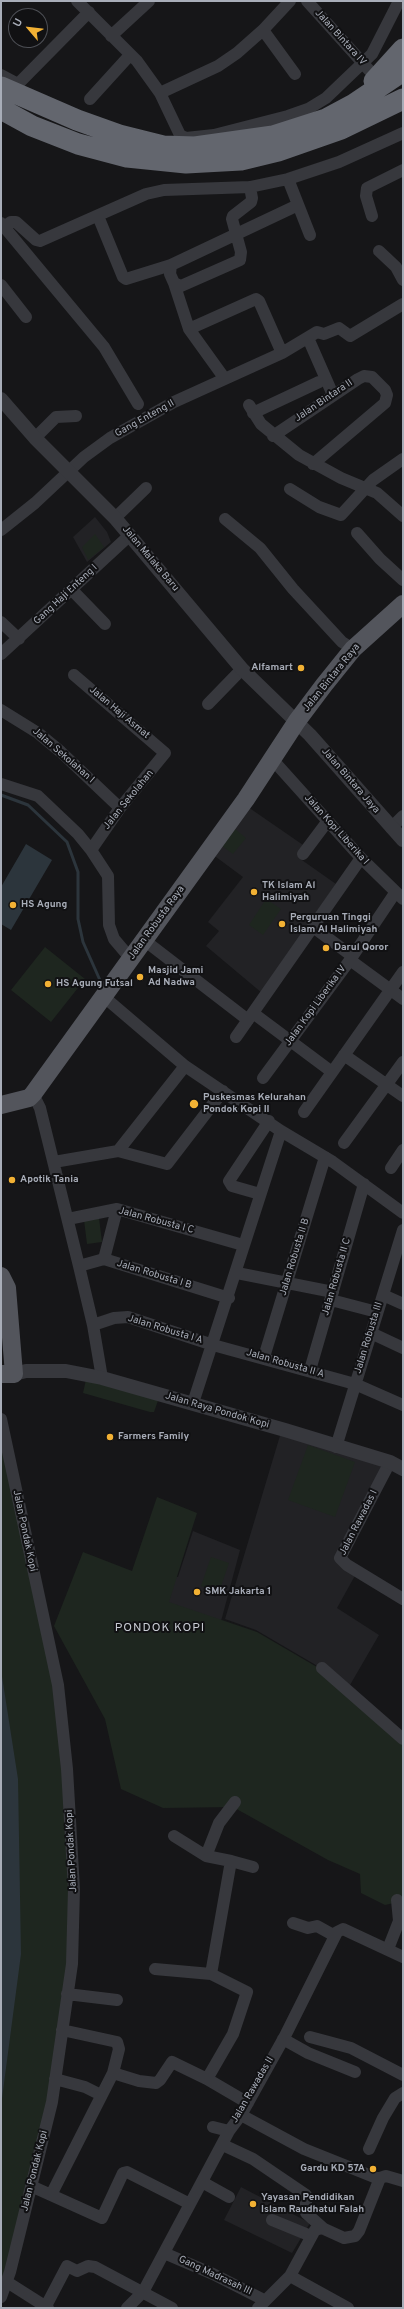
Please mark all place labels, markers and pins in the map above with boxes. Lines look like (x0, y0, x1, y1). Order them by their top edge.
place label: Alfamart (251, 662, 293, 674)
marker: Alfamart (296, 663, 306, 673)
place label: TK Islam Al Halimiyah (262, 880, 315, 904)
marker: TK Islam Al Halimiyah (249, 887, 259, 897)
place label: HS Agung (21, 899, 67, 911)
marker: HS Agung (8, 900, 18, 910)
place label: Perguruan Tinggi Islam Al Halimiyah (290, 912, 377, 936)
marker: Perguruan Tinggi Islam Al Halimiyah (277, 919, 287, 929)
place label: Darul Qoror (334, 942, 388, 954)
marker: Darul Qoror (321, 943, 331, 953)
place label: Masjid Jami Ad Nadwa (148, 965, 203, 988)
marker: Masjid Jami Ad Nadwa (135, 972, 145, 982)
place label: HS Agung Futsal (56, 978, 133, 990)
marker: HS Agung Futsal (43, 979, 53, 989)
place label: Puskesmas Kelurahan Pondok Kopi II (203, 1092, 306, 1116)
marker: Puskesmas Kelurahan Pondok Kopi II (188, 1098, 200, 1110)
place label: Apotik Tania (20, 1174, 79, 1186)
marker: Apotik Tania (7, 1175, 17, 1185)
place label: Farmers Family (118, 1431, 189, 1443)
marker: Farmers Family (105, 1432, 115, 1442)
place label: SMK Jakarta 1 (205, 1586, 271, 1598)
marker: SMK Jakarta 1 (192, 1587, 202, 1597)
place label: Gardu KD 57A (300, 2163, 365, 2175)
marker: Gardu KD 57A (368, 2164, 378, 2174)
place label: Yayasan Pendidikan Islam Raudhatul Falah (261, 2192, 364, 2216)
marker: Yayasan Pendidikan Islam Raudhatul Falah (248, 2199, 258, 2209)

